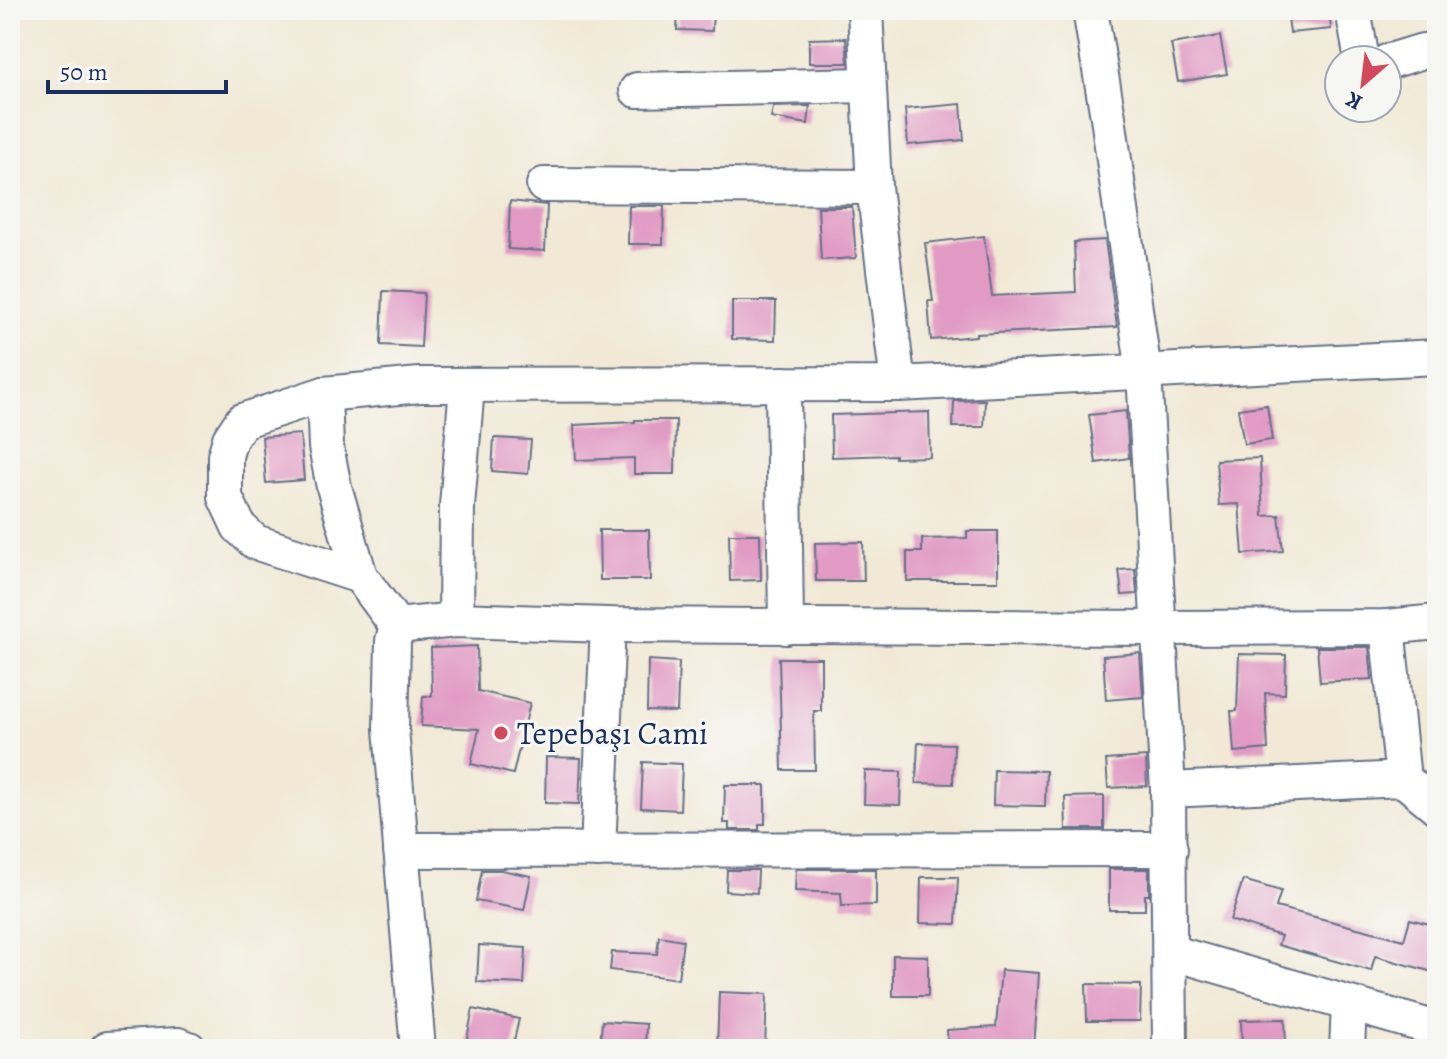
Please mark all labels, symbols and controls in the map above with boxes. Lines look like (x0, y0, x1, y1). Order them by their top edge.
scale bar (48, 44, 226, 94)
north arrow (1323, 44, 1403, 124)
text: 50 m (60, 56, 108, 88)
text: K (1340, 84, 1368, 117)
place label: Tepebaşı Cami (517, 711, 708, 755)
marker: Tepebaşı Cami (492, 724, 510, 742)

